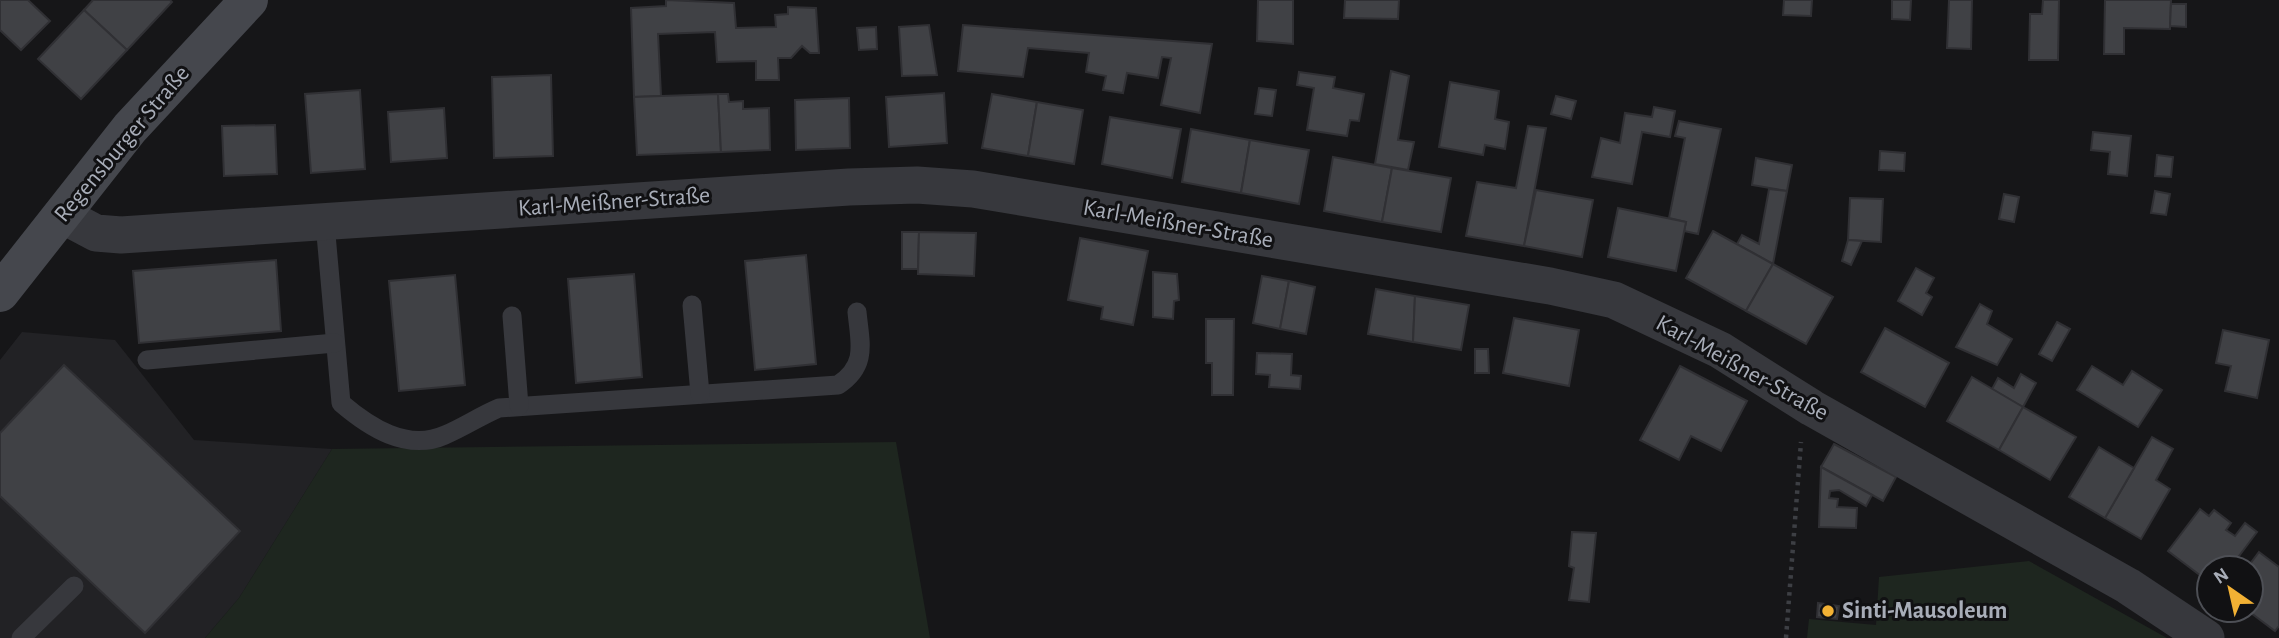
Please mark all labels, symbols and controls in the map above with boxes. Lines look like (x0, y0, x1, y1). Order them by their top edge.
street label: Regensburger Straße (50, 61, 194, 227)
street label: Karl-Meißner-Straße (517, 183, 711, 221)
street label: Karl-Meißner-Straße (1081, 195, 1275, 253)
street label: Karl-Meißner-Straße (1652, 311, 1832, 425)
north arrow (2195, 554, 2265, 624)
text: N (2211, 565, 2232, 588)
place label: Sinti-Mausoleum (1842, 599, 2007, 623)
marker: Sinti-Mausoleum (1820, 603, 1836, 619)

